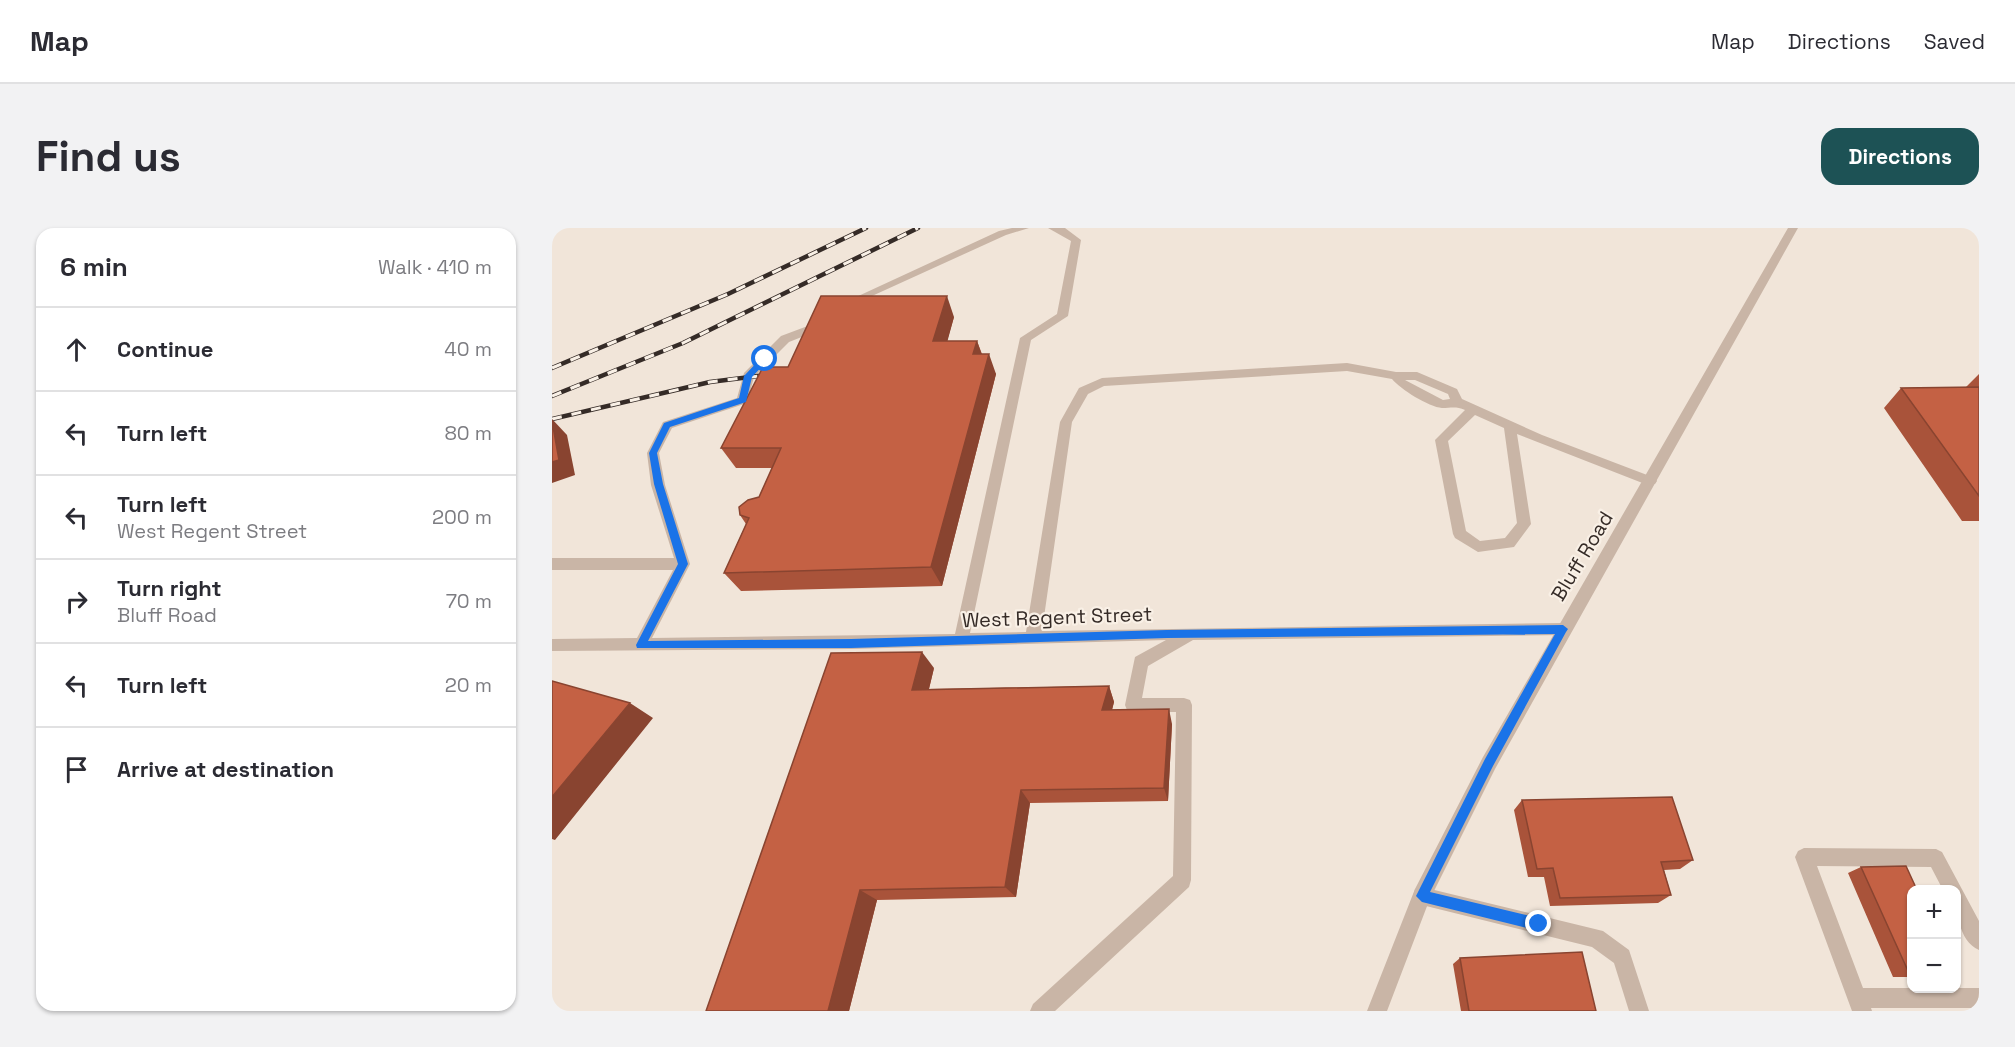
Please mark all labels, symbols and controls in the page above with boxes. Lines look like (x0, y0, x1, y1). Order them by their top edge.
text: Map (30, 23, 89, 59)
text: Map (1711, 28, 1755, 55)
text: Directions (1788, 28, 1891, 55)
text: Saved (1924, 28, 1985, 55)
button: Directions (1821, 128, 1979, 185)
text: Find us (36, 130, 181, 183)
text: 6 min (60, 250, 128, 284)
text: Walk · 410 m (378, 254, 492, 280)
icon: ahead (60, 333, 93, 366)
text: Continue (117, 335, 213, 363)
text: 40 m (444, 336, 492, 362)
route start (751, 345, 777, 371)
icon: left (60, 417, 93, 450)
text: Turn left (117, 419, 207, 447)
text: 80 m (444, 420, 492, 446)
text: Turn left (117, 490, 207, 518)
icon: left (60, 501, 93, 534)
text: 200 m (432, 504, 492, 530)
street label: Bluff Road (1545, 507, 1619, 605)
text: West Regent Street (117, 518, 307, 544)
text: Turn right (117, 574, 222, 602)
icon: right (60, 585, 93, 618)
text: 70 m (446, 588, 492, 614)
street label: West Regent Street (961, 601, 1153, 633)
text: Bluff Road (117, 602, 217, 628)
icon: left (60, 669, 93, 702)
text: Turn left (117, 671, 207, 699)
text: 20 m (445, 672, 492, 698)
icon: arrive (60, 753, 93, 786)
text: Arrive at destination (117, 755, 334, 783)
map controls (1907, 885, 1961, 993)
button: + (1907, 885, 1961, 939)
route end (1525, 910, 1551, 936)
button: − (1907, 939, 1961, 993)

